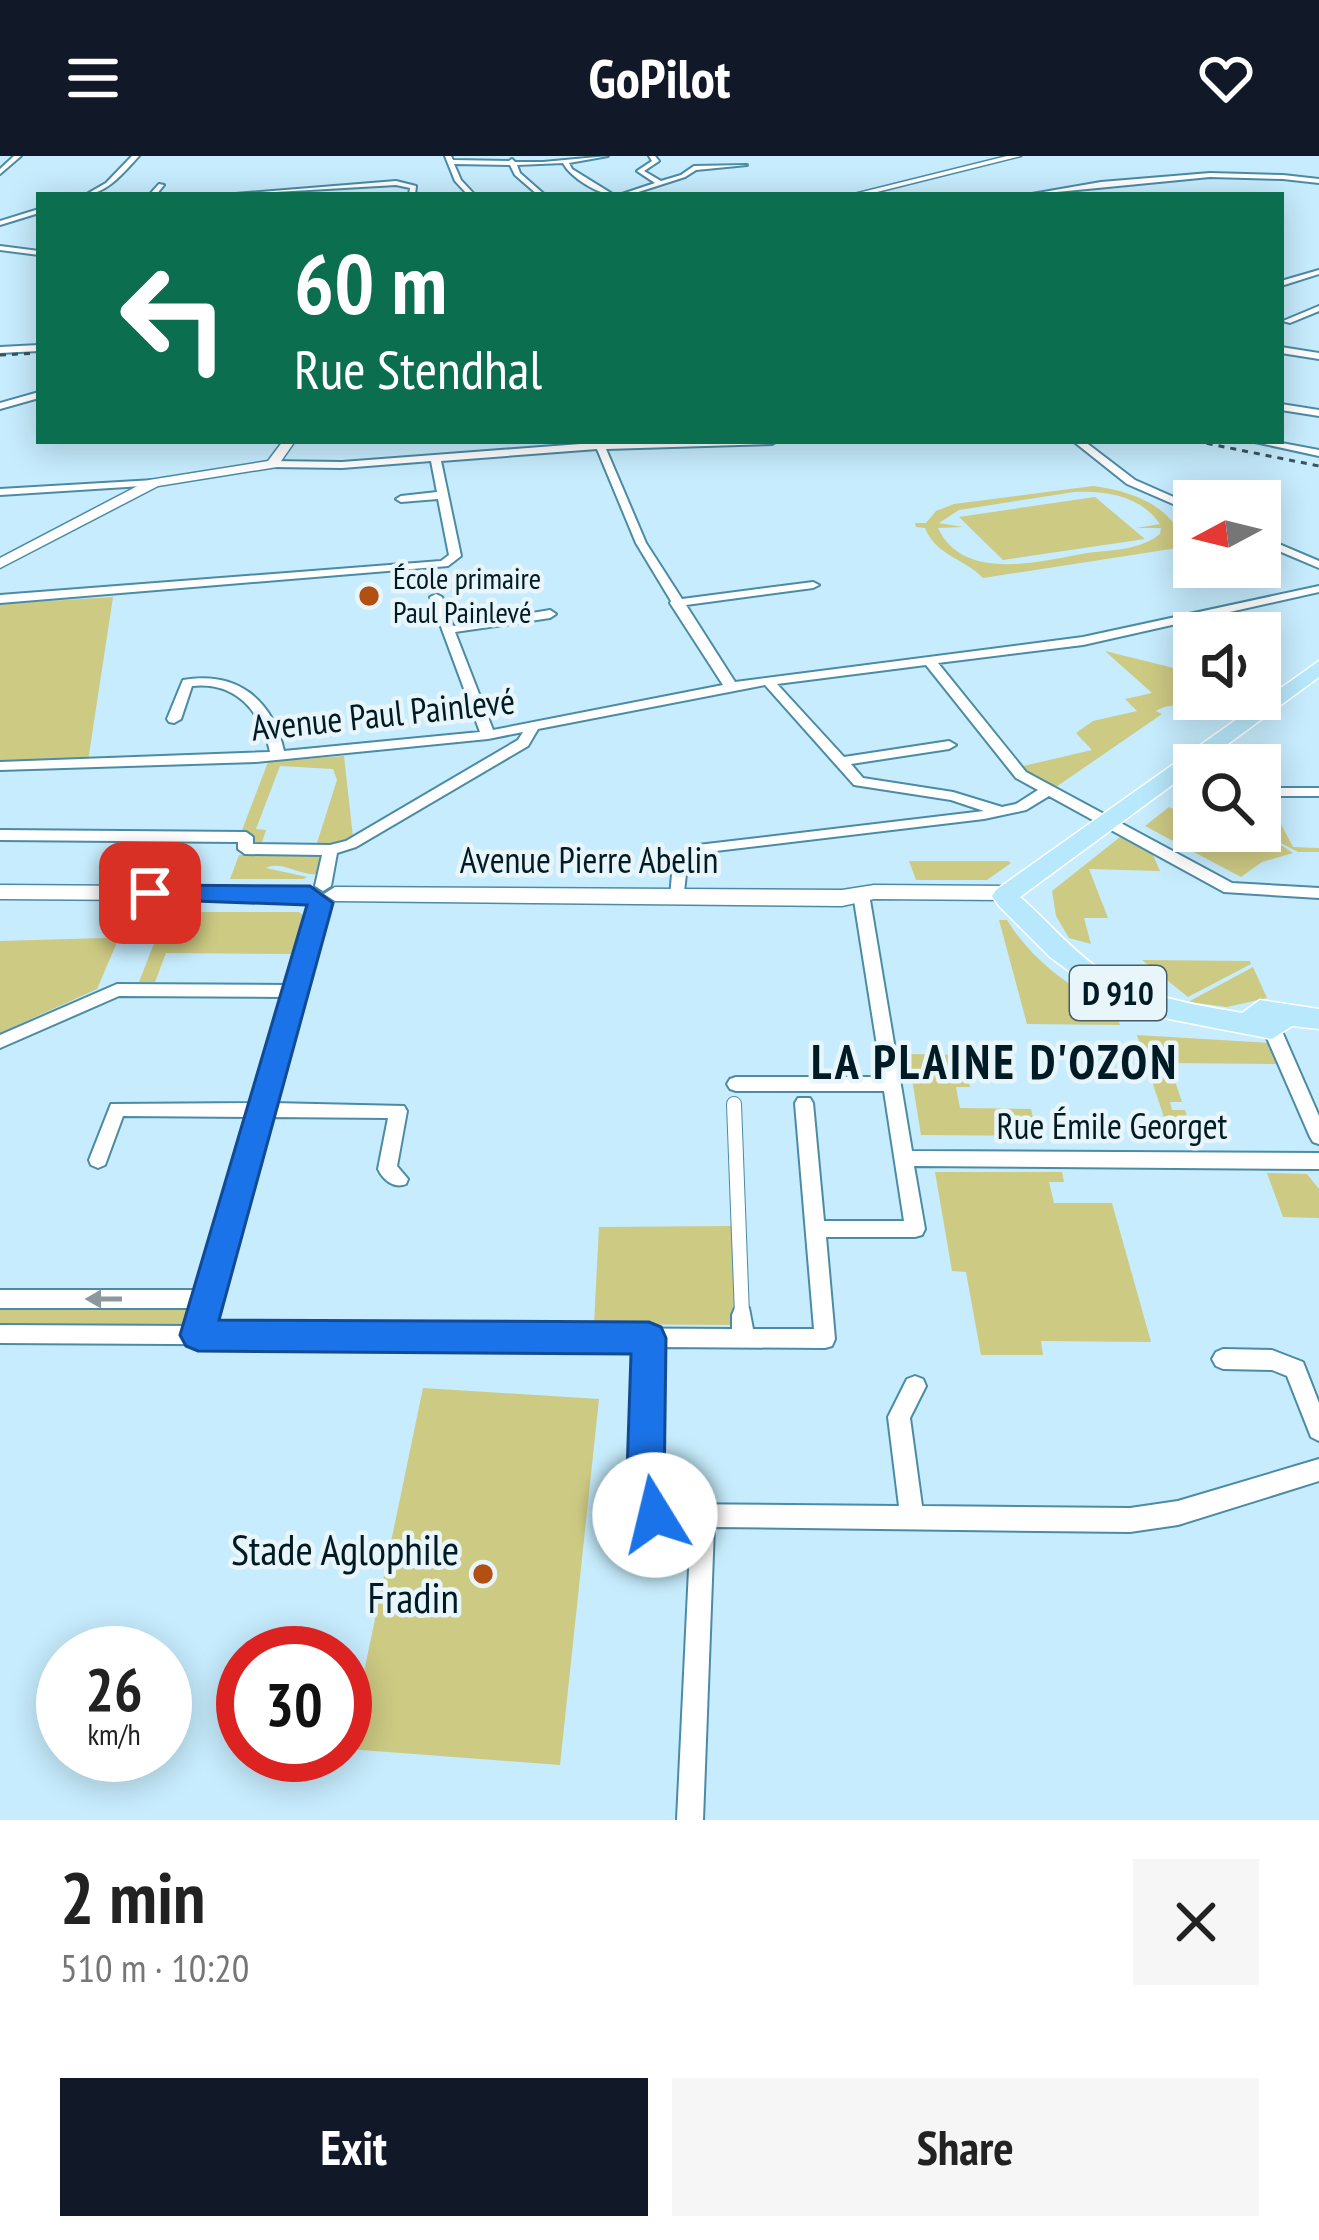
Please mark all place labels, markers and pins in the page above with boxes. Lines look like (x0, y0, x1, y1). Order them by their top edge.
place label: École primaire Paul Painlevé (393, 558, 541, 631)
marker: École primaire Paul Painlevé (356, 583, 382, 609)
pin (99, 842, 201, 944)
place label: Stade Aglophile Fradin (231, 1522, 459, 1625)
marker: Stade Aglophile Fradin (470, 1561, 496, 1587)

